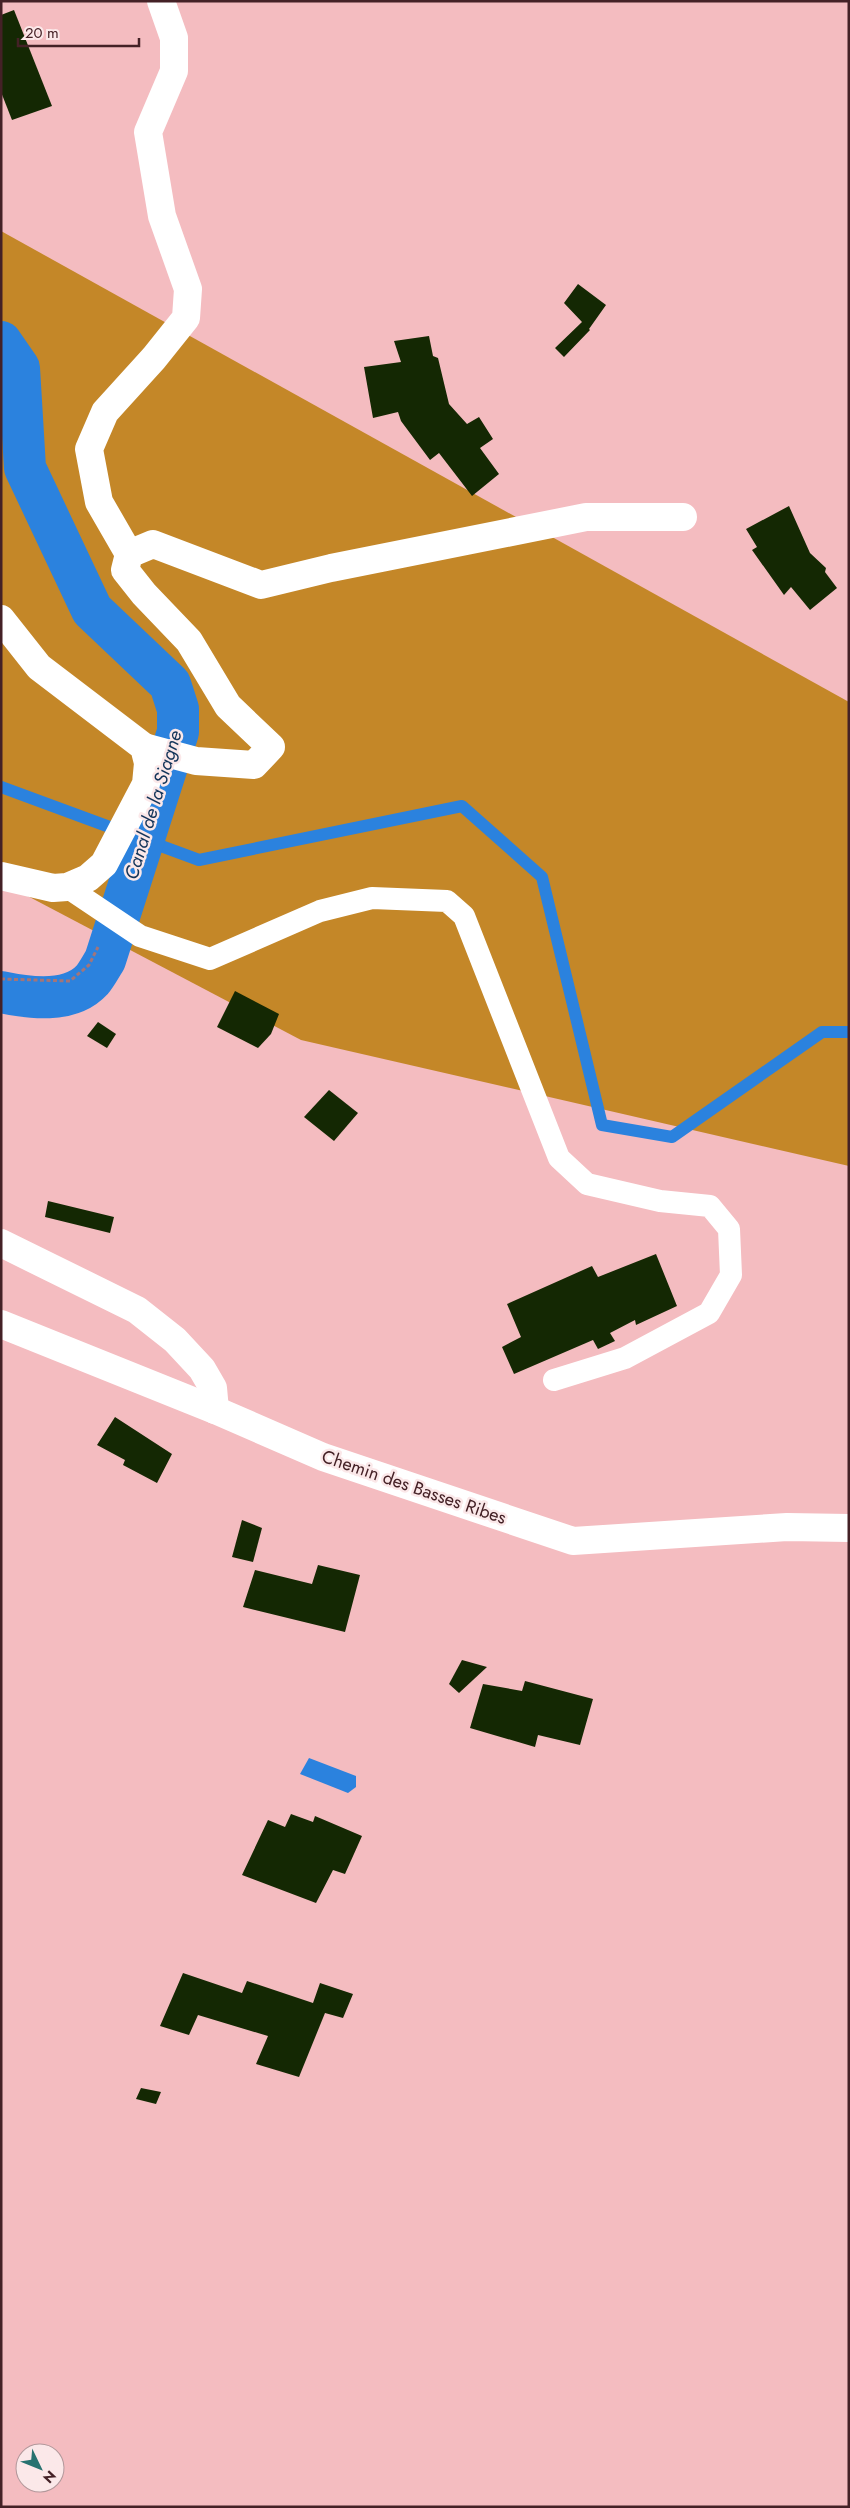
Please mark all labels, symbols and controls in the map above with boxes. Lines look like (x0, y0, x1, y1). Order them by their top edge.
scale bar (18, 15, 139, 47)
text: 20 m (25, 22, 59, 44)
water label: Canal de la Siagne (117, 727, 189, 883)
street label: Chemin des Basses Ribes (318, 1443, 510, 1531)
north arrow (15, 2443, 65, 2493)
text: N (38, 2466, 61, 2488)

